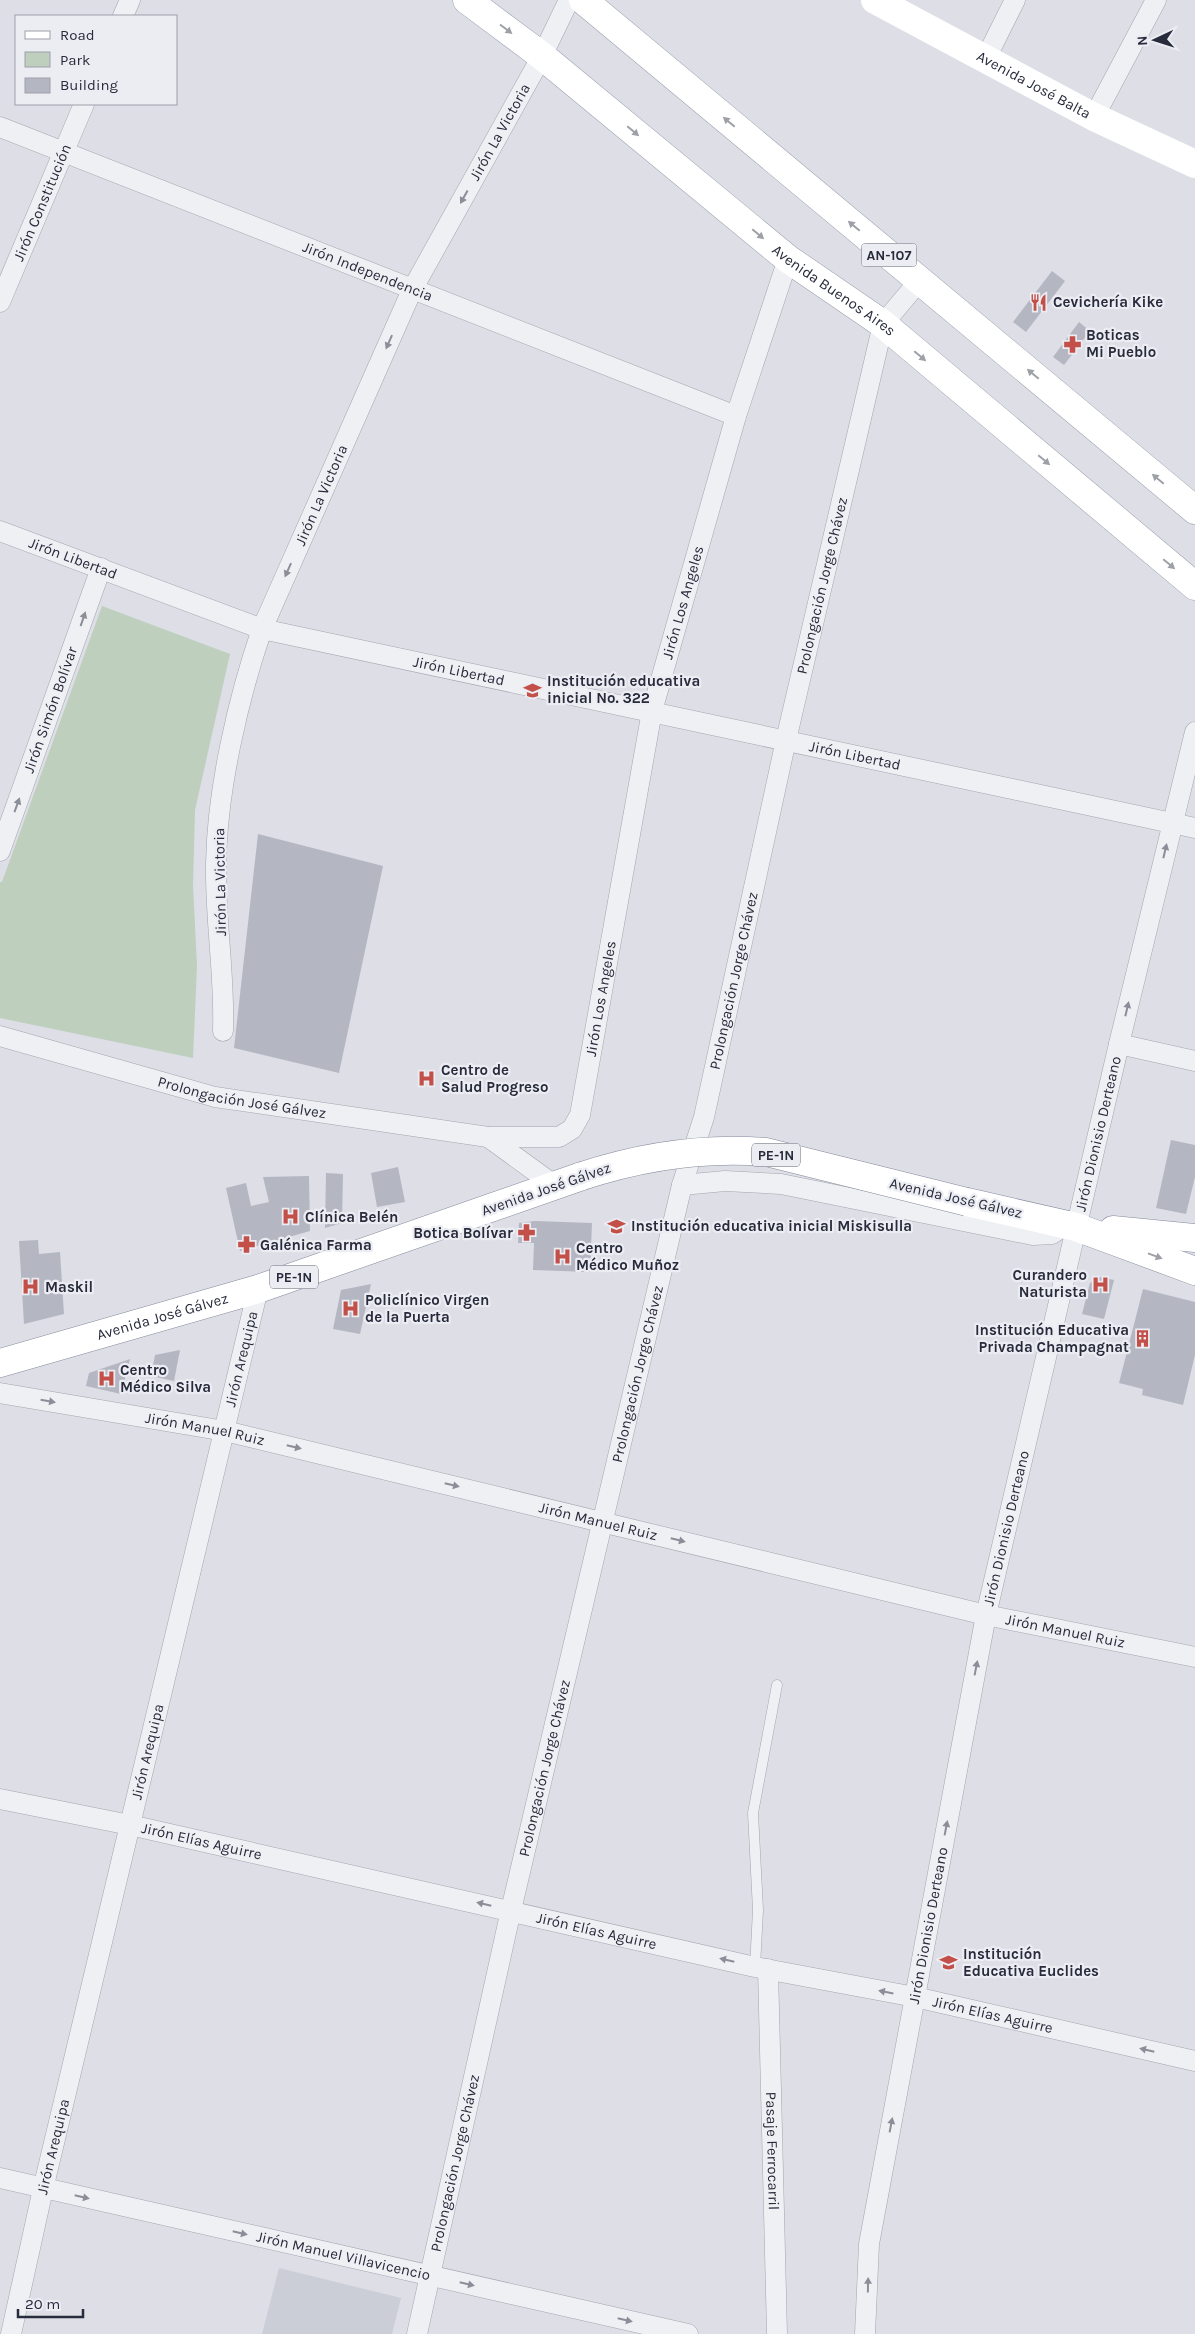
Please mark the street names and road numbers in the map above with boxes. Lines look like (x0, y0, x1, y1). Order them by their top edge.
street label: Avenida José Balta (974, 47, 1094, 123)
street label: Jirón La Victoria (466, 80, 534, 184)
street label: Jirón Constitución (9, 141, 75, 264)
street label: Jirón Independencia (300, 238, 435, 305)
street label: Avenida Buenos Aires (768, 241, 899, 340)
road number: AN-107 (862, 244, 916, 266)
street label: Jirón La Victoria (291, 442, 351, 548)
street label: Prolongación Jorge Chávez (793, 495, 851, 676)
street label: Jirón Libertad (26, 534, 120, 583)
street label: Jirón Los Angeles (658, 544, 708, 661)
street label: Jirón Simón Bolívar (20, 644, 81, 775)
street label: Jirón Libertad (411, 652, 506, 690)
street label: Jirón Libertad (808, 737, 902, 774)
street label: Jirón La Victoria (210, 828, 230, 936)
street label: Prolongación Jorge Chávez (706, 890, 762, 1071)
street label: Jirón Los Angeles (582, 939, 620, 1058)
street label: Jirón Dionisio Derteano (1071, 1054, 1125, 1213)
street label: Prolongación José Gálvez (156, 1072, 327, 1122)
road number: PE-1N (752, 1144, 800, 1166)
street label: Avenida José Gálvez (479, 1158, 613, 1220)
street label: Avenida José Gálvez (888, 1174, 1024, 1222)
road number: PE-1N (270, 1266, 318, 1288)
street label: Prolongación Jorge Chávez (608, 1284, 667, 1464)
street label: Avenida José Gálvez (95, 1289, 230, 1344)
street label: Jirón Arequipa (221, 1309, 261, 1409)
street label: Jirón Manuel Ruiz (144, 1409, 266, 1449)
street label: Jirón Dionisio Derteano (979, 1449, 1033, 1608)
street label: Jirón Manuel Ruiz (537, 1498, 659, 1544)
street label: Jirón Manuel Ruiz (1004, 1610, 1127, 1652)
street label: Prolongación Jorge Chávez (515, 1678, 574, 1858)
street label: Jirón Arequipa (127, 1702, 168, 1802)
street label: Jirón Elías Aguirre (140, 1819, 264, 1864)
street label: Jirón Dionisio Derteano (905, 1846, 952, 2005)
street label: Jirón Elías Aguirre (535, 1909, 658, 1953)
street label: Jirón Elías Aguirre (931, 1992, 1055, 2037)
street label: Prolongación Jorge Chávez (426, 2073, 483, 2254)
street label: Pasaje Ferrocarril (762, 2091, 783, 2210)
street label: Jirón Arequipa (33, 2097, 73, 2196)
street label: Jirón Manuel Villavicencio (254, 2227, 432, 2284)

